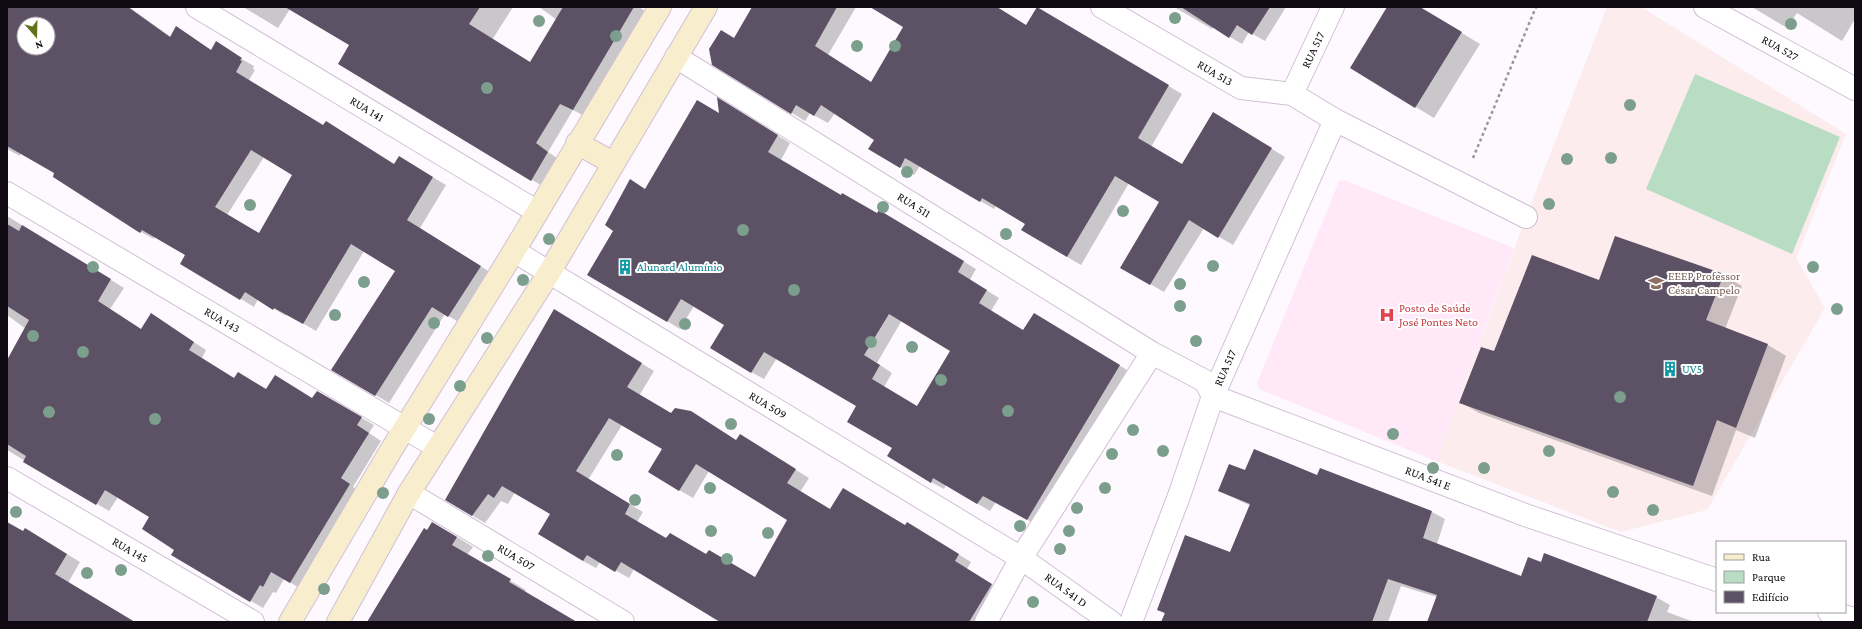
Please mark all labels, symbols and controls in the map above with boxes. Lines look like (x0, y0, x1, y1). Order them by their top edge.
north arrow (16, 16, 56, 56)
street label: RUA 517 (1299, 29, 1328, 70)
street label: RUA 527 (1759, 32, 1801, 64)
text: N (33, 38, 45, 52)
street label: RUA 513 (1195, 57, 1235, 89)
street label: RUA 141 (347, 93, 387, 125)
street label: RUA 511 (895, 189, 933, 221)
building icon: Alunard Alumínio (616, 258, 634, 276)
place label: Alunard Alumínio (637, 260, 723, 274)
place label: EEEP Professor César Campelo (1668, 269, 1741, 297)
school or university icon: EEEP Professor César Campelo (1647, 274, 1665, 292)
place label: Posto de Saúde José Pontes Neto (1398, 301, 1478, 329)
street label: RUA 143 (202, 304, 243, 336)
hospital icon: Posto de Saúde José Pontes Neto (1378, 306, 1396, 324)
street label: RUA 517 (1211, 347, 1239, 388)
building icon: UV5 (1661, 360, 1679, 378)
place label: UV5 (1682, 362, 1702, 376)
street label: RUA 509 (747, 388, 789, 422)
street label: RUA 541 E (1403, 463, 1453, 493)
street label: RUA 145 (110, 534, 150, 566)
street label: RUA 507 (495, 540, 538, 574)
legend (1716, 541, 1846, 613)
text: Rua (1752, 550, 1771, 564)
street label: RUA 541 D (1042, 570, 1090, 610)
text: Parque (1752, 570, 1785, 584)
text: Edifício (1752, 590, 1789, 604)

